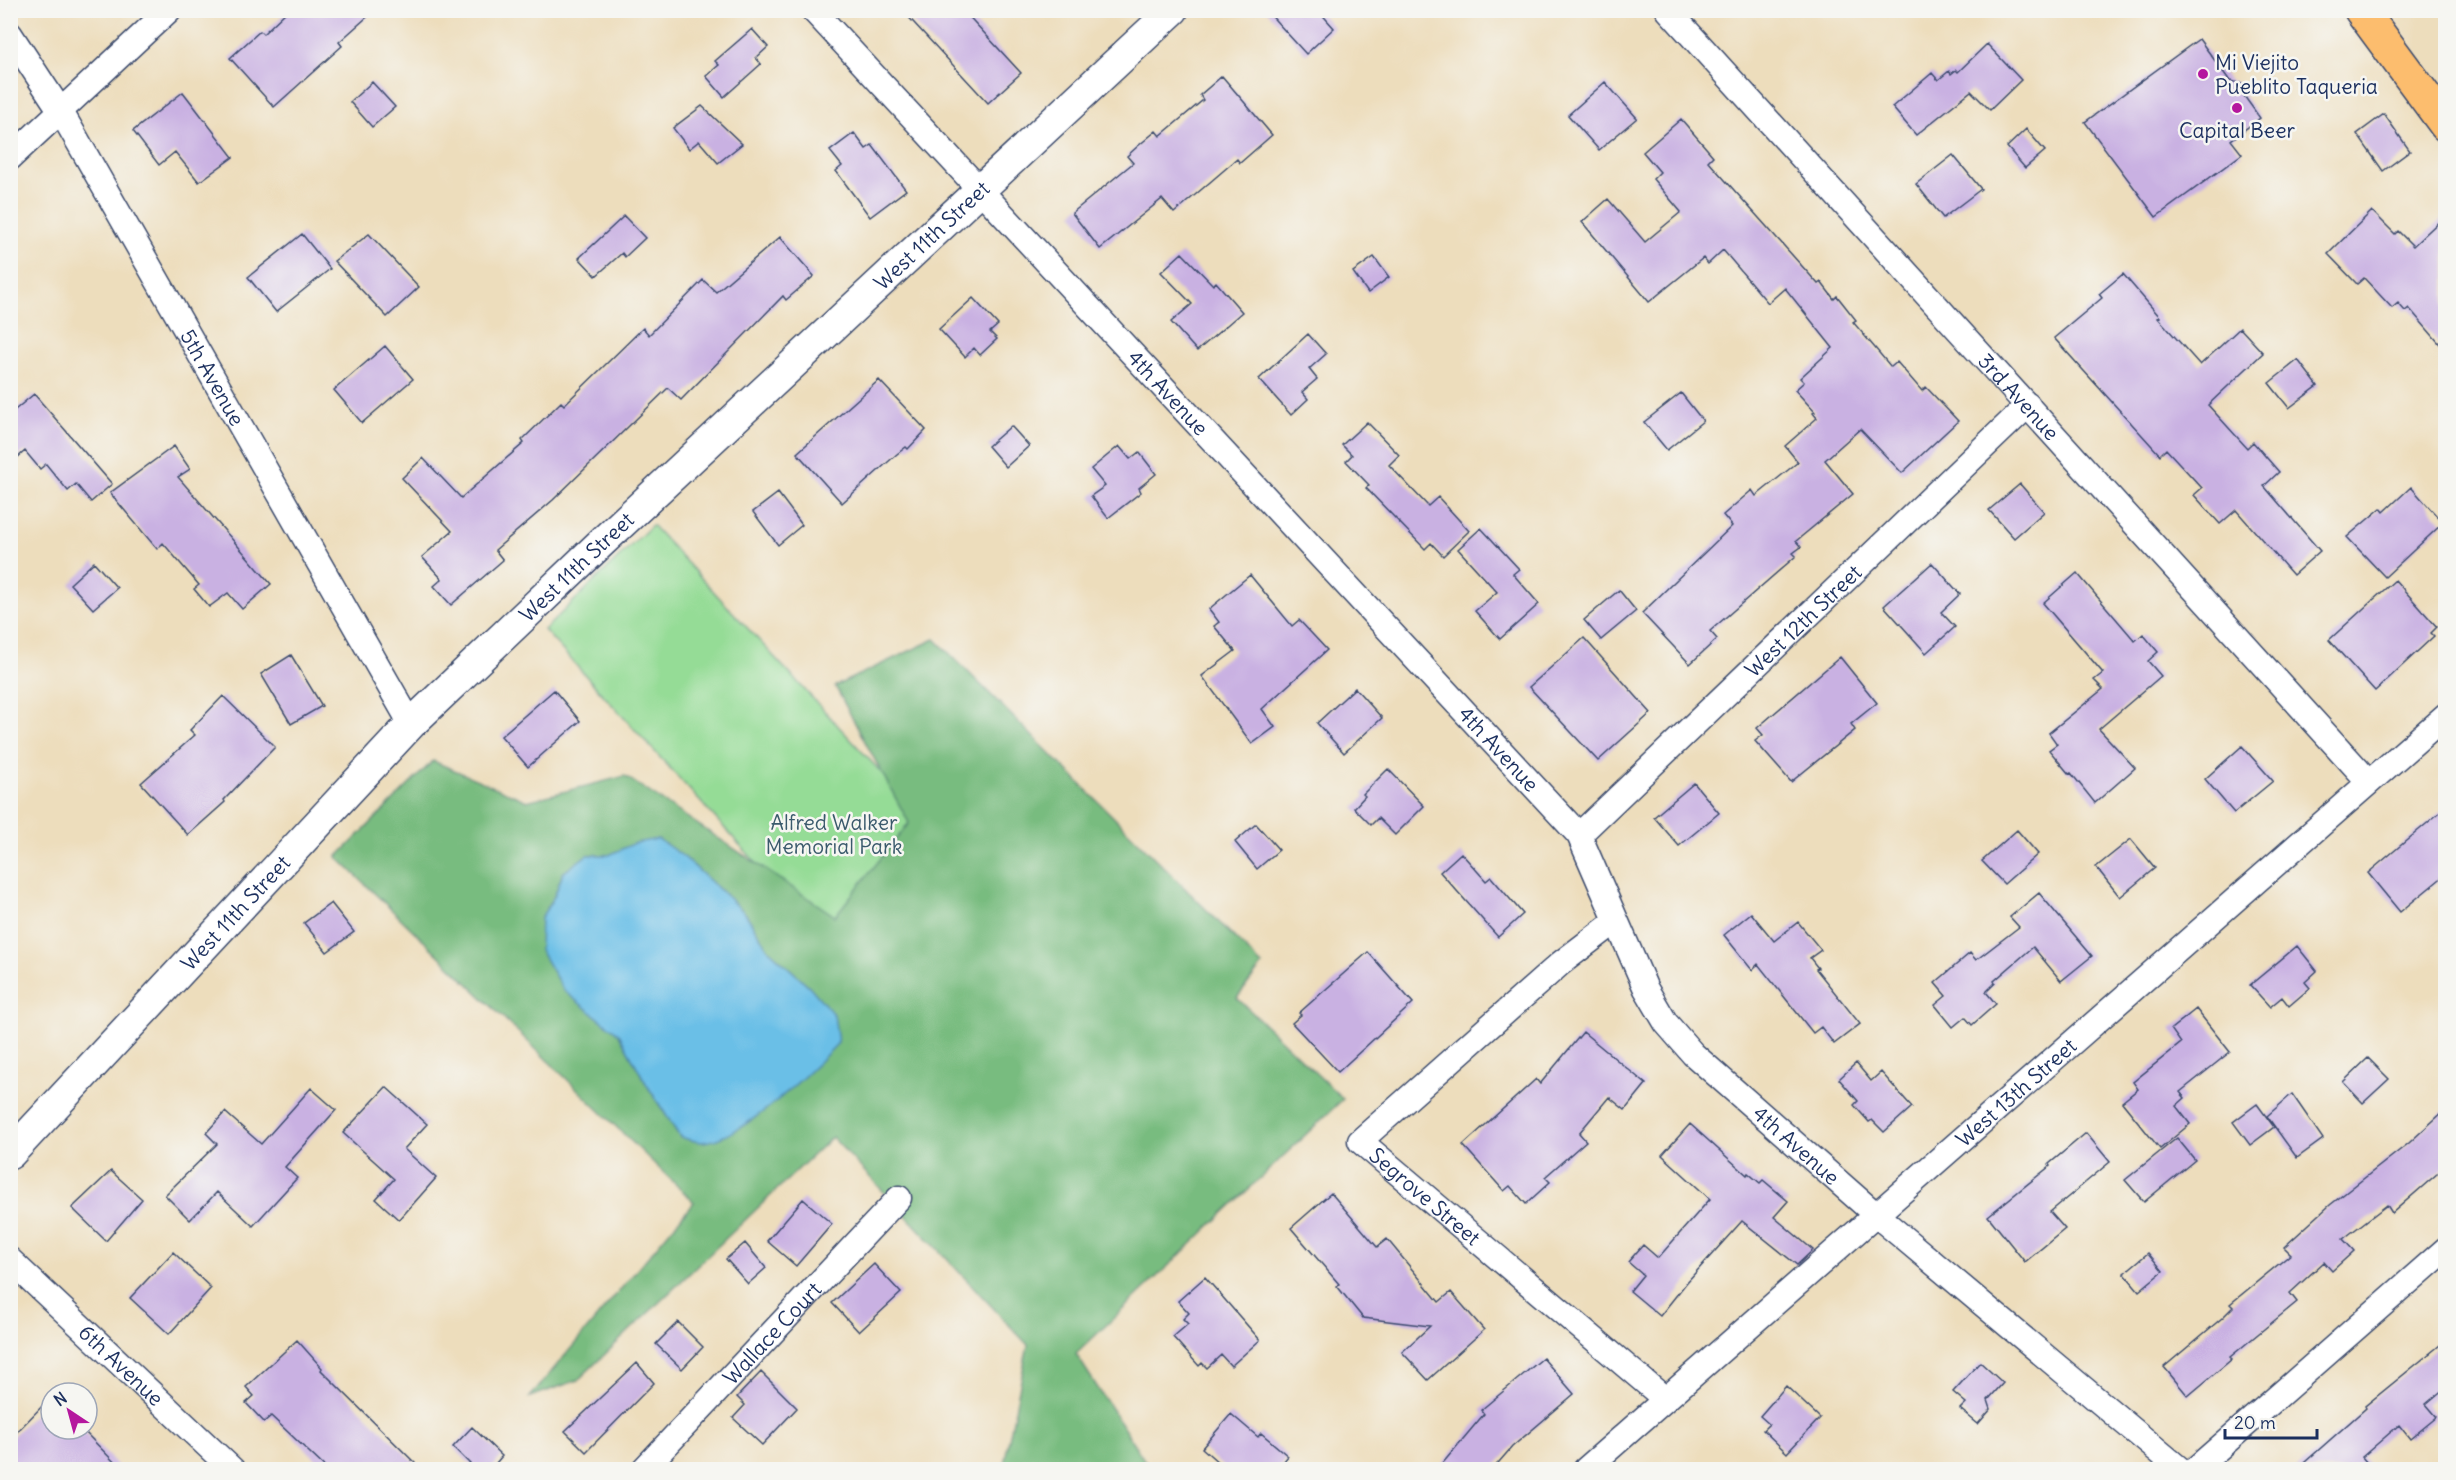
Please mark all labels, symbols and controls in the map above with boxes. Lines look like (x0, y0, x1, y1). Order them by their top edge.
place label: Mi Viejito Pueblito Taqueria (2215, 49, 2378, 100)
marker: Mi Viejito Pueblito Taqueria (2196, 67, 2210, 81)
marker: Capital Beer (2230, 101, 2244, 115)
place label: Capital Beer (2179, 117, 2295, 144)
street label: West 11th Street (868, 175, 995, 296)
street label: 5th Avenue (175, 324, 251, 430)
street label: 4th Avenue (1122, 344, 1214, 441)
street label: 3rd Avenue (1973, 347, 2065, 446)
street label: West 11th Street (513, 506, 639, 628)
street label: West 12th Street (1739, 558, 1867, 683)
street label: 4th Avenue (1453, 700, 1545, 797)
park label: Alfred Walker Memorial Park (766, 809, 902, 860)
street label: West 11th Street (175, 849, 295, 976)
street label: West 13th Street (1950, 1032, 2082, 1152)
street label: 4th Avenue (1747, 1100, 1845, 1190)
street label: Segrove Street (1364, 1141, 1486, 1251)
street label: Wallace Court (717, 1276, 827, 1390)
street label: 6th Avenue (73, 1318, 170, 1411)
north arrow (39, 1381, 99, 1441)
text: N (50, 1388, 71, 1410)
scale bar (2225, 1402, 2316, 1440)
text: 20 m (2234, 1411, 2276, 1434)

